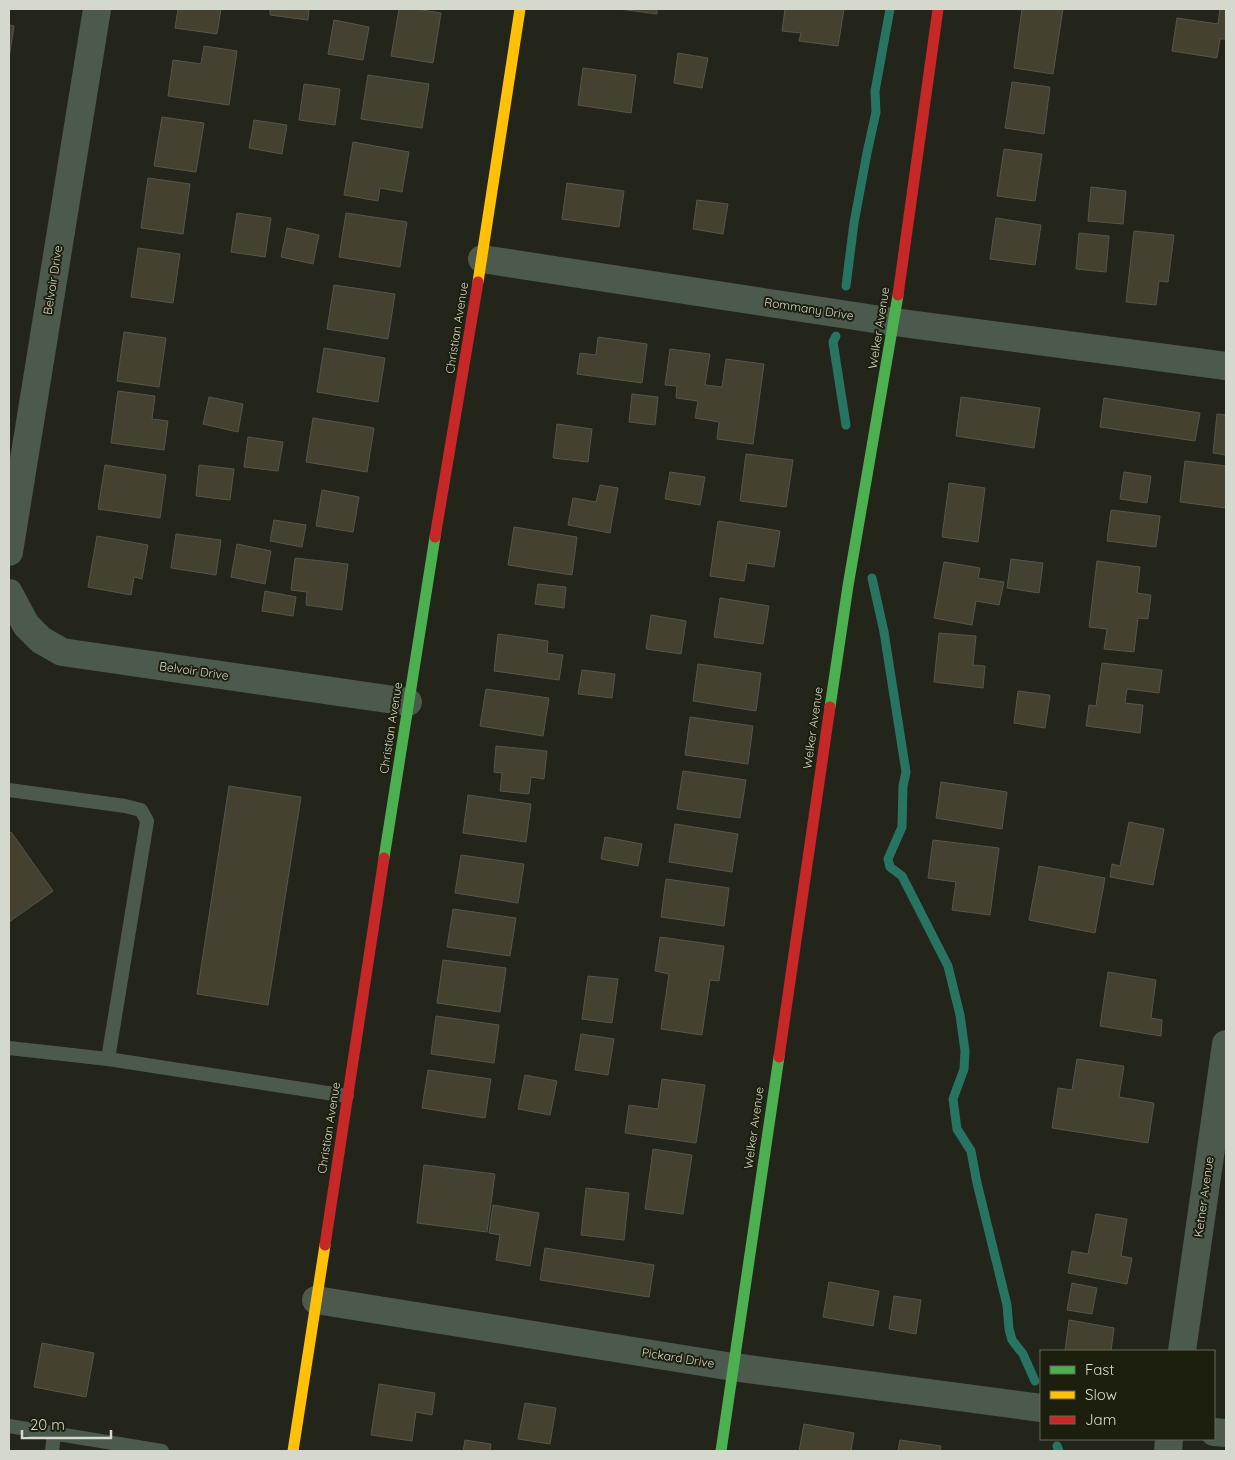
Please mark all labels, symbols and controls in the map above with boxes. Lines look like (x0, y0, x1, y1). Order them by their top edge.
street label: Belvoir Drive (40, 244, 65, 316)
street label: Christian Avenue (442, 281, 471, 375)
street label: Welker Avenue (865, 286, 892, 370)
street label: Rommany Drive (763, 294, 855, 323)
street label: Belvoir Drive (158, 658, 230, 683)
street label: Christian Avenue (376, 681, 405, 775)
street label: Welker Avenue (799, 686, 826, 770)
street label: Christian Avenue (314, 1081, 343, 1175)
street label: Welker Avenue (740, 1086, 767, 1170)
street label: Ketner Avenue (1190, 1155, 1217, 1238)
street label: Pickard Drive (641, 1344, 716, 1371)
legend (1040, 1350, 1215, 1440)
text: Fast (1085, 1360, 1114, 1379)
text: Slow (1085, 1385, 1117, 1404)
scale bar (22, 1408, 111, 1440)
text: Jam (1085, 1410, 1116, 1429)
text: 20 m (30, 1415, 65, 1434)

